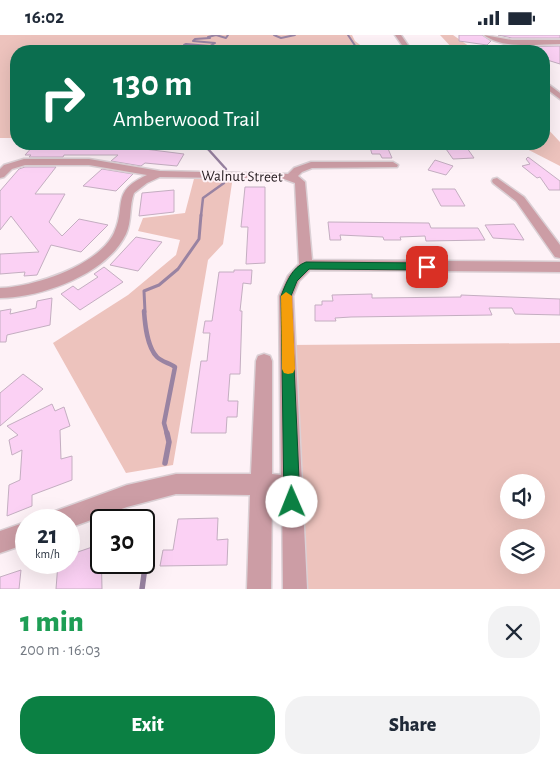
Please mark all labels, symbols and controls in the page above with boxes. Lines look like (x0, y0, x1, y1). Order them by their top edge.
text: 16:02 (25, 8, 64, 27)
icon: right (30, 65, 95, 130)
text: 130 m (113, 67, 192, 102)
text: Amberwood Trail (113, 108, 260, 130)
street label: Walnut Street (201, 168, 283, 185)
pin (406, 246, 448, 288)
icon: arrive (413, 253, 441, 281)
map controls (500, 474, 545, 574)
button: sound (500, 474, 545, 519)
position arrow (265, 475, 317, 527)
speed limit sign: 30 (90, 509, 155, 574)
text: 21 (37, 523, 58, 548)
button: layers (500, 529, 545, 574)
text: km/h (35, 548, 60, 560)
button: close (488, 606, 540, 658)
text: 1 min (20, 607, 84, 637)
text: 200 m · 16:03 (20, 642, 100, 658)
button: Exit (20, 696, 275, 754)
button: Share (285, 696, 540, 754)

